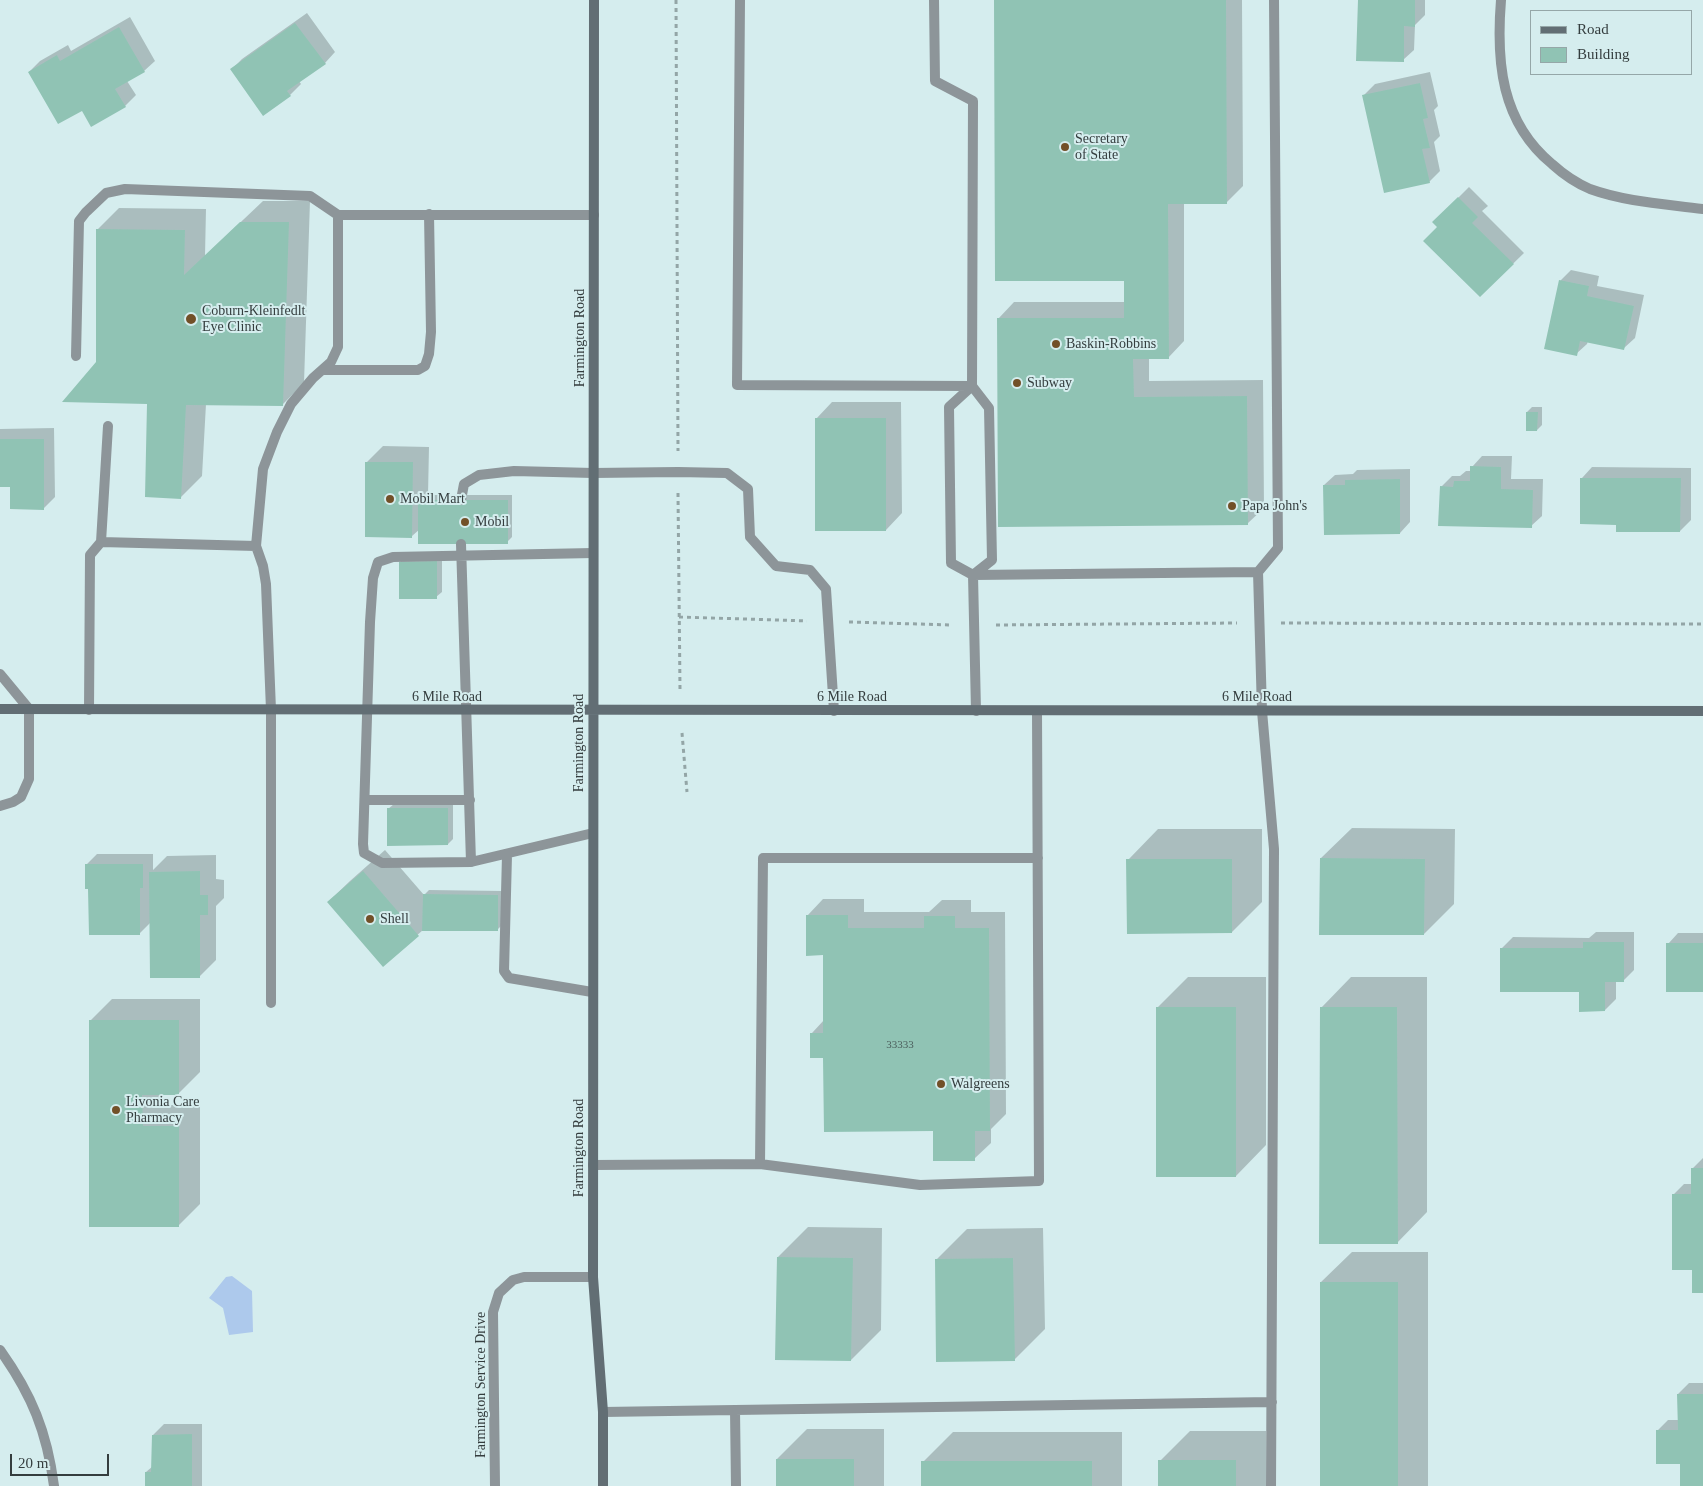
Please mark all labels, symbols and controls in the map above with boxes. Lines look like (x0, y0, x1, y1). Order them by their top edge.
legend (1530, 10, 1693, 75)
text: Road (1577, 21, 1609, 37)
text: Building (1577, 46, 1630, 62)
place label: Secretary of State (1075, 131, 1128, 164)
marker: Secretary of State (1059, 141, 1071, 153)
street label: Farmington Road (572, 289, 588, 387)
place label: Coburn-Kleinfedlt Eye Clinic (202, 303, 305, 336)
marker: Coburn-Kleinfedlt Eye Clinic (184, 312, 198, 326)
place label: Baskin-Robbins (1066, 336, 1156, 352)
marker: Baskin-Robbins (1050, 338, 1062, 350)
place label: Subway (1027, 375, 1072, 391)
marker: Subway (1011, 377, 1023, 389)
place label: Mobil Mart (400, 491, 465, 507)
marker: Mobil Mart (384, 493, 396, 505)
place label: Papa John's (1242, 498, 1307, 514)
marker: Papa John's (1226, 500, 1238, 512)
place label: Mobil (475, 514, 509, 530)
marker: Mobil (459, 516, 471, 528)
street label: 6 Mile Road (412, 689, 482, 705)
street label: 6 Mile Road (817, 689, 887, 705)
street label: 6 Mile Road (1222, 689, 1292, 705)
street label: Farmington Road (571, 694, 587, 792)
place label: Shell (380, 911, 409, 927)
marker: Shell (364, 913, 376, 925)
house number: 33333 (886, 1038, 914, 1052)
place label: Walgreens (951, 1076, 1010, 1092)
marker: Walgreens (935, 1078, 947, 1090)
place label: Livonia Care Pharmacy (126, 1094, 199, 1126)
street label: Farmington Road (571, 1099, 587, 1197)
marker: Livonia Care Pharmacy (110, 1104, 122, 1116)
street label: Farmington Service Drive (473, 1312, 489, 1458)
scale bar (12, 1444, 111, 1476)
text: 20 m (18, 1455, 48, 1471)

